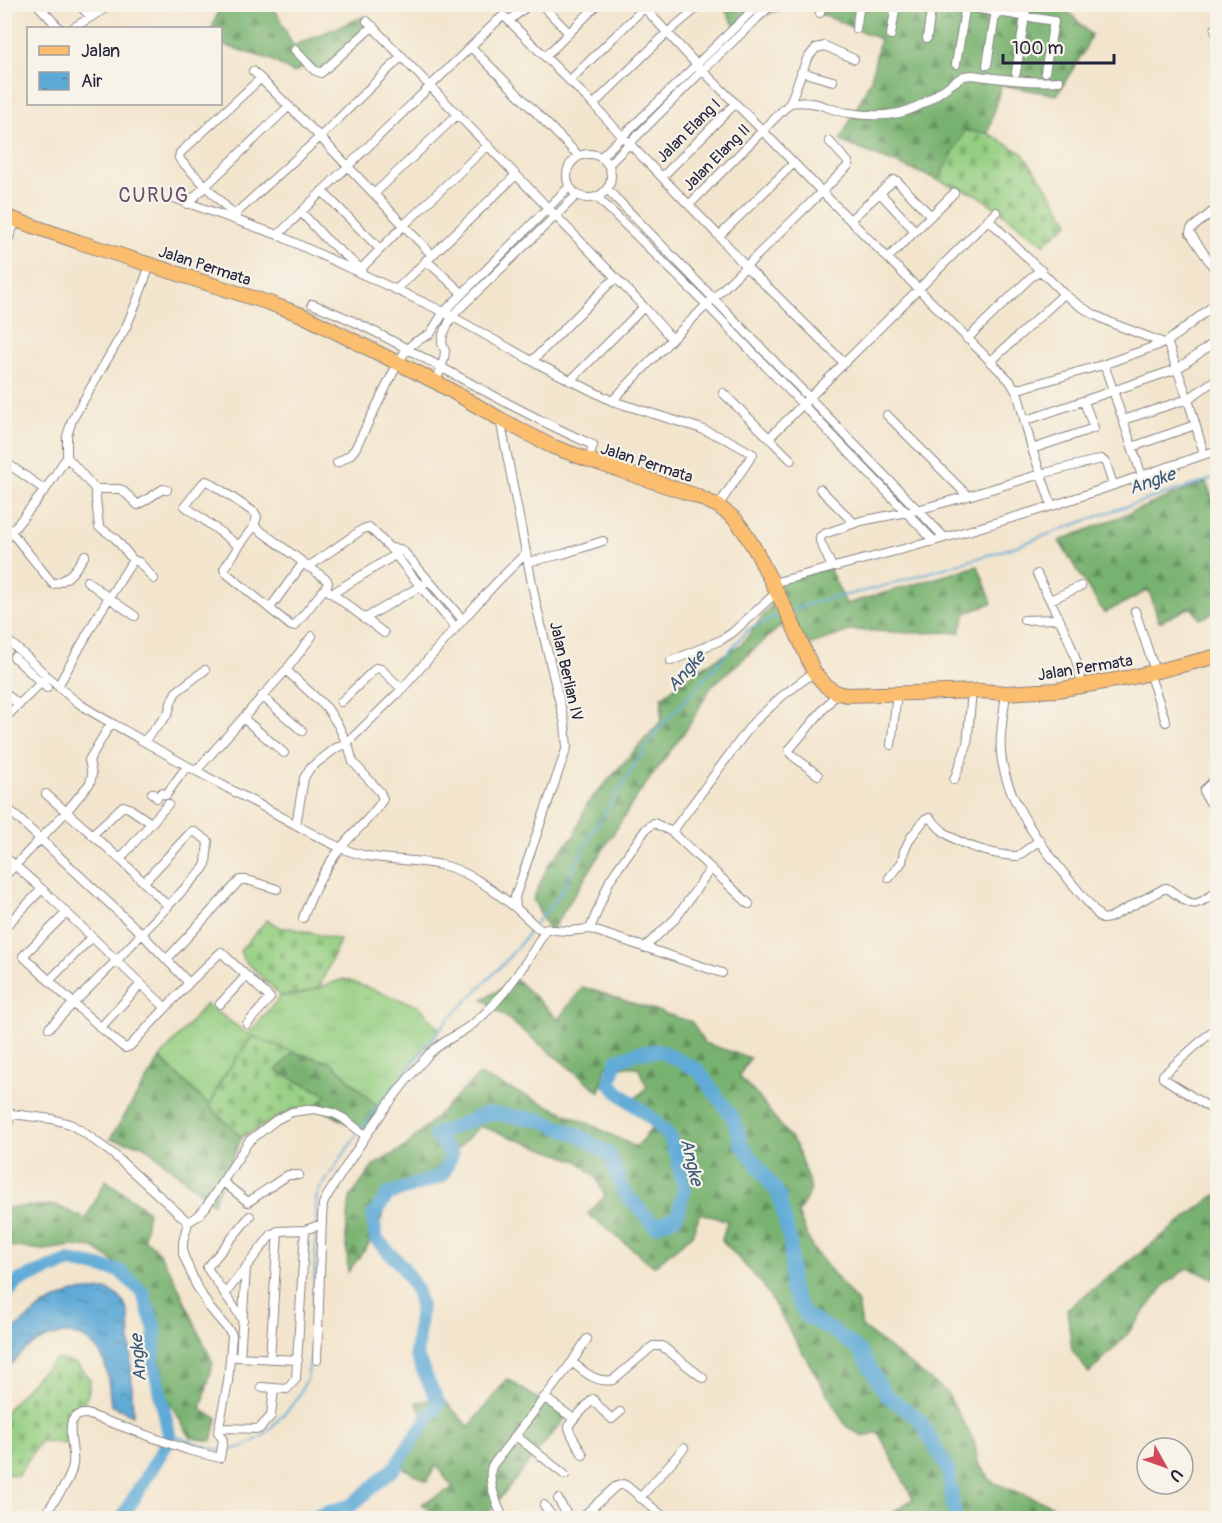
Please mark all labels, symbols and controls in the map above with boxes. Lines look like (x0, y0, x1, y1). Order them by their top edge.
legend (27, 27, 222, 105)
scale bar (1003, 27, 1114, 65)
text: 100 m (1012, 37, 1064, 60)
text: Jalan (81, 40, 120, 63)
text: Air (81, 70, 103, 93)
street label: Jalan Elang I (652, 94, 725, 167)
street label: Jalan Elang II (679, 120, 755, 196)
district label: CURUG (118, 183, 190, 208)
street label: Jalan Permata (156, 242, 253, 290)
street label: Jalan Permata (598, 439, 695, 487)
water label: Angke (1126, 462, 1180, 500)
street label: Jalan Berlian IV (545, 620, 587, 723)
water label: Angke (662, 644, 712, 697)
street label: Jalan Permata (1036, 651, 1134, 685)
water label: Angke (675, 1136, 709, 1190)
water label: Angke (125, 1331, 152, 1383)
north arrow (1135, 1436, 1195, 1496)
text: U (1164, 1465, 1187, 1486)

